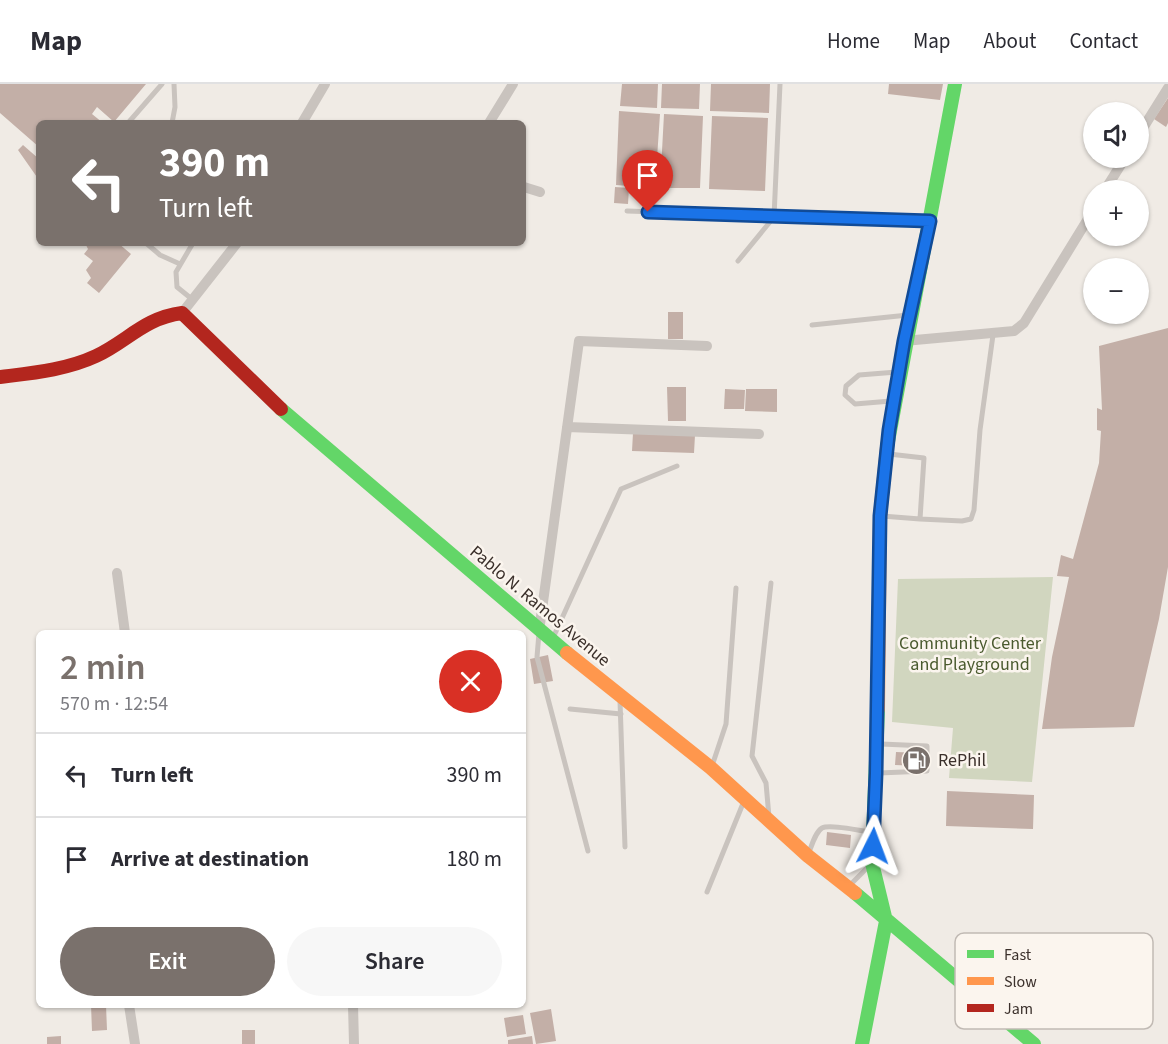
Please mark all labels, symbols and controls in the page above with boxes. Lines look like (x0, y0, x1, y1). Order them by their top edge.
text: Map (30, 21, 82, 61)
text: Home (827, 26, 880, 56)
text: Map (913, 26, 951, 56)
text: About (984, 26, 1036, 56)
text: Contact (1069, 26, 1138, 56)
map controls (1083, 102, 1149, 324)
button: sound (1083, 102, 1149, 168)
text: 390 m (159, 133, 270, 193)
icon: left (60, 144, 138, 222)
pin (622, 150, 673, 212)
icon: arrive (631, 159, 664, 192)
button: + (1083, 180, 1149, 246)
text: Turn left (159, 189, 253, 228)
button: − (1083, 258, 1149, 324)
street label: Pablo N. Ramos Avenue (464, 540, 616, 672)
park label: Community Center and Playground (899, 631, 1042, 677)
text: 2 min (60, 642, 146, 693)
button: close (439, 650, 502, 713)
text: 570 m · 12:54 (60, 690, 168, 718)
fuel station icon: RePhil (901, 744, 933, 776)
place label: RePhil (938, 748, 986, 773)
icon: left (60, 759, 93, 792)
text: Turn left (111, 759, 193, 791)
text: 390 m (447, 759, 502, 791)
position arrow (841, 814, 905, 878)
icon: arrive (60, 843, 93, 876)
text: Arrive at destination (111, 843, 309, 875)
text: 180 m (447, 843, 502, 875)
button: Exit (60, 927, 275, 996)
button: Share (287, 927, 502, 996)
legend (955, 933, 1153, 1029)
text: Fast (1004, 944, 1032, 966)
text: Slow (1004, 971, 1037, 993)
text: Jam (1004, 998, 1033, 1020)

